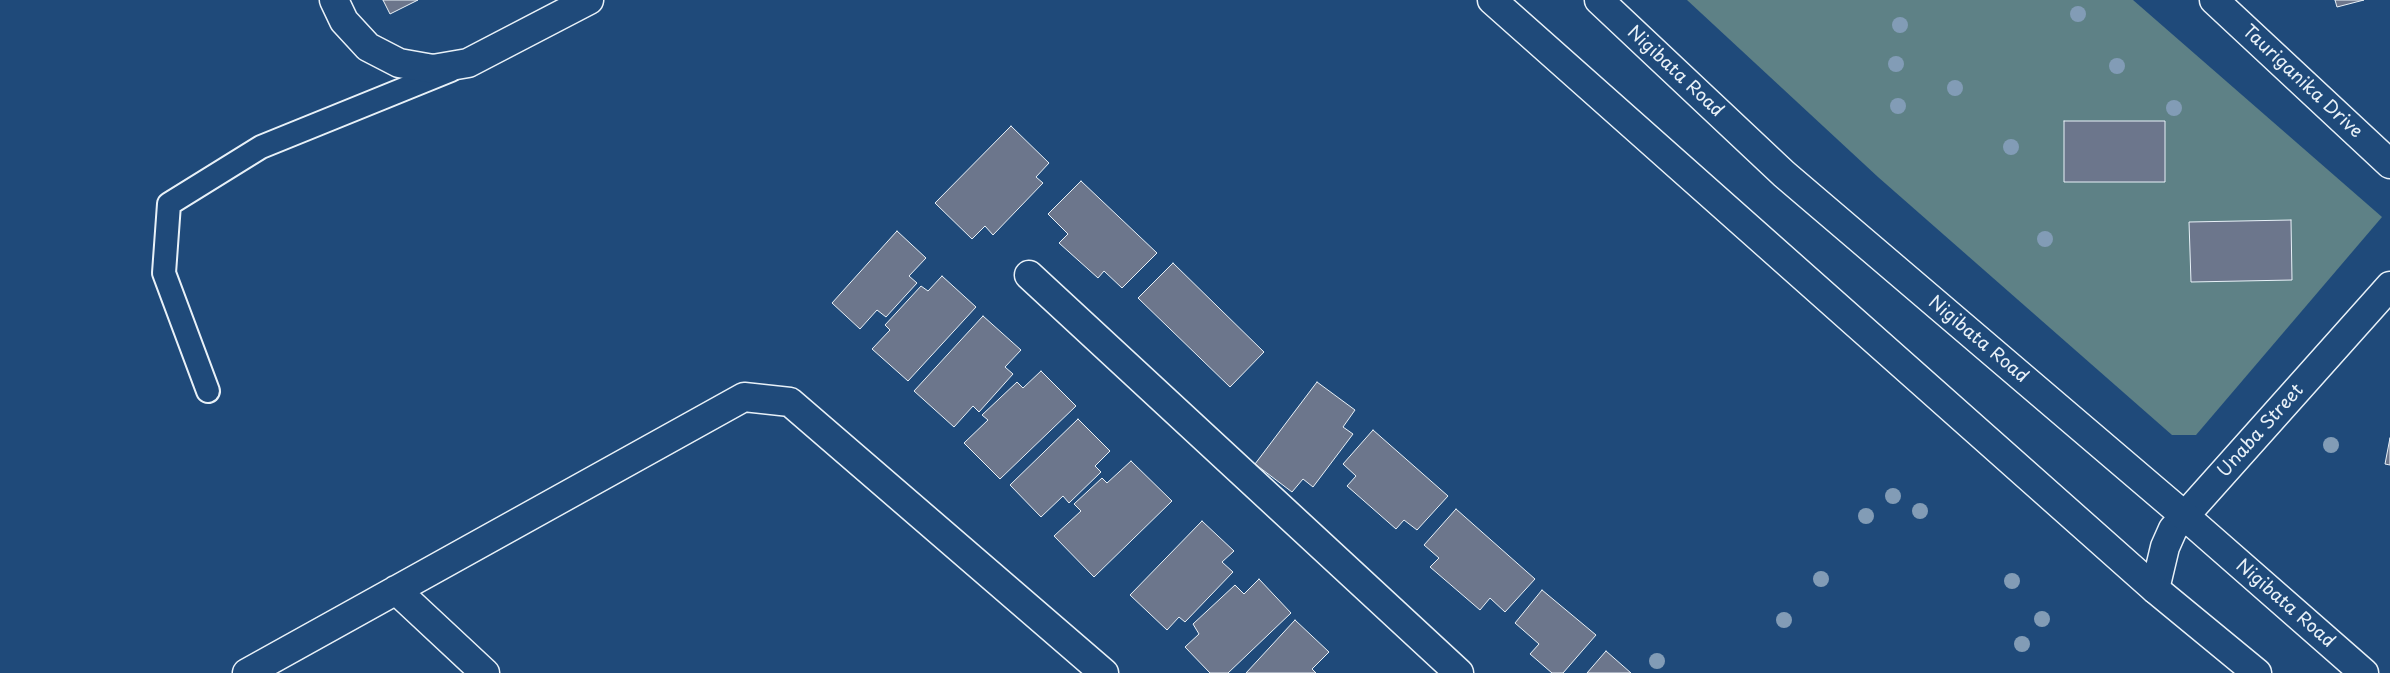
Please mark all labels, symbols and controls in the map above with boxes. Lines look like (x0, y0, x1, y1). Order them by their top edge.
street label: Tauriganika Drive (2238, 21, 2366, 143)
street label: Nigibata Road (1622, 22, 1728, 122)
street label: Nigibata Road (1924, 292, 2032, 388)
street label: Unaba Street (2213, 380, 2309, 482)
street label: Nigibata Road (2231, 555, 2339, 653)

